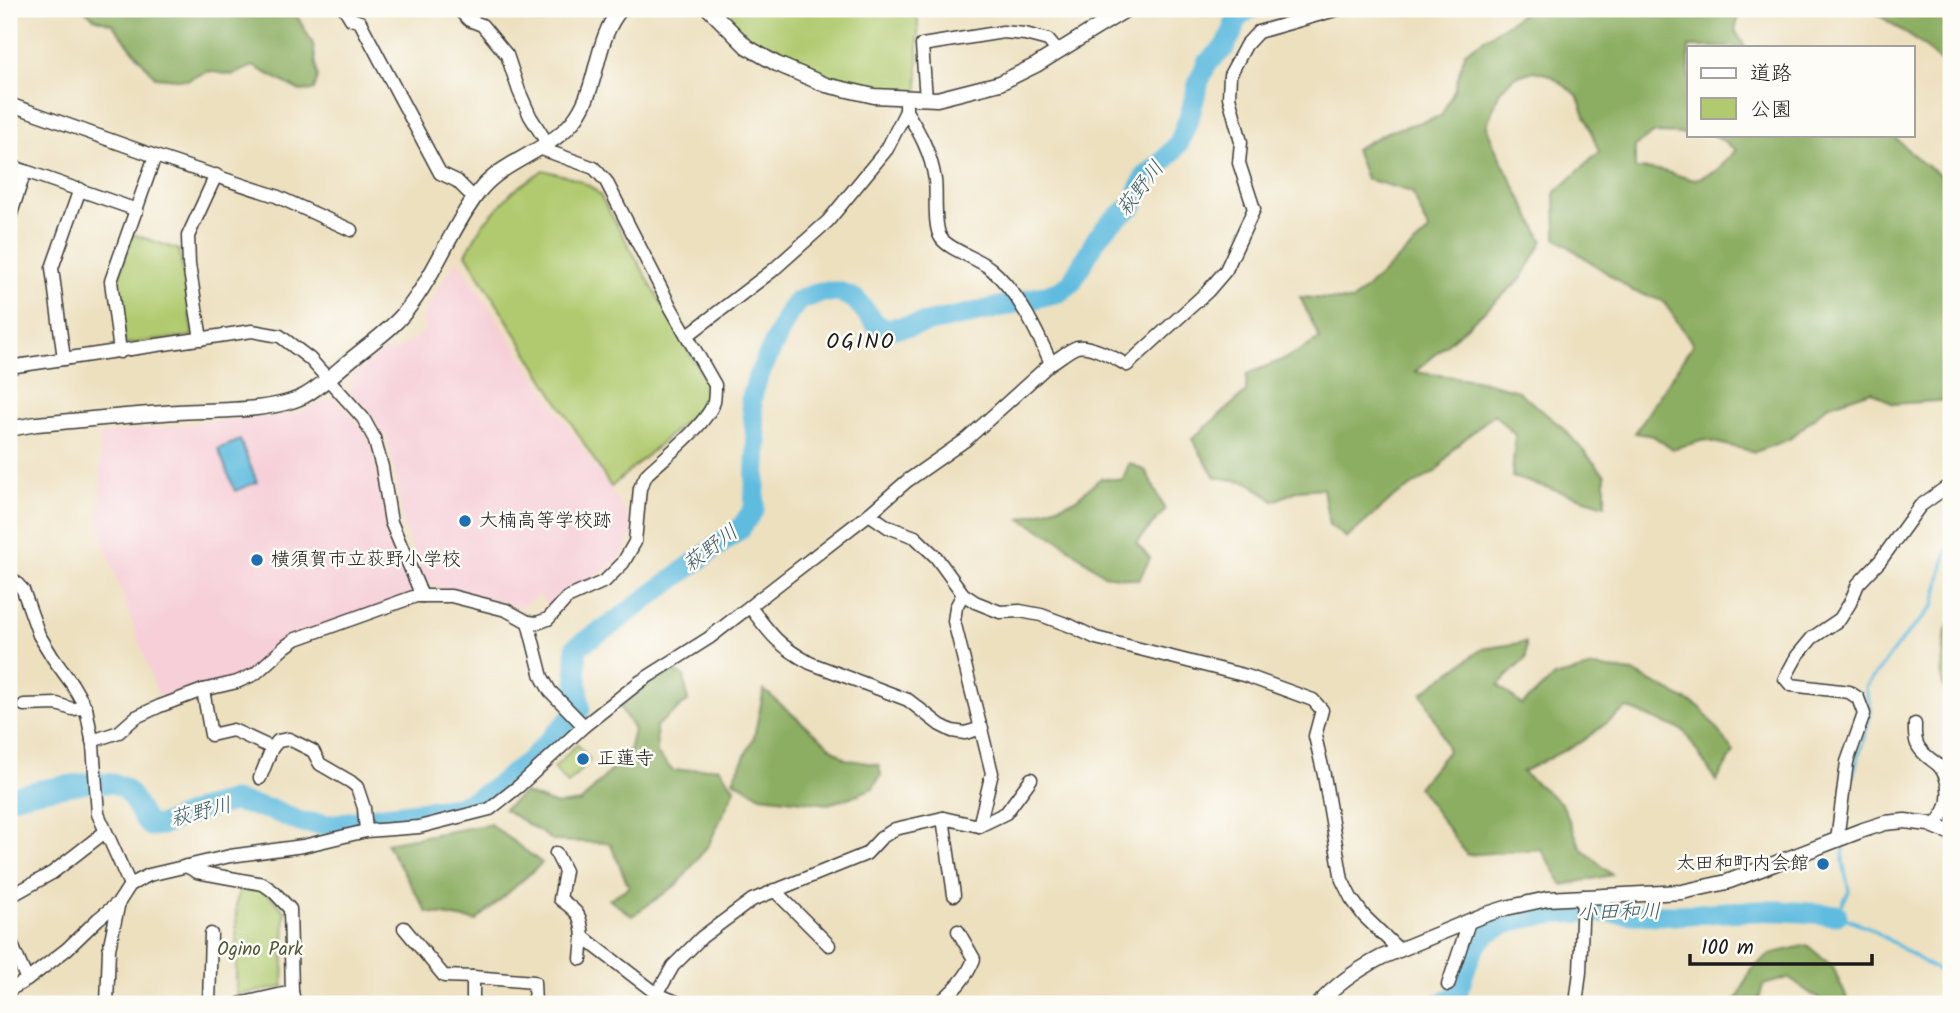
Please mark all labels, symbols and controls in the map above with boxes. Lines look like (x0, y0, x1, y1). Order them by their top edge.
legend (1687, 46, 1914, 136)
text: 道路 (1750, 58, 1792, 91)
text: 公園 (1750, 94, 1792, 127)
water label: 萩野川 (1109, 154, 1173, 224)
district label: OGINO (826, 326, 896, 359)
place label: 大楠高等学校跡 (479, 506, 612, 536)
marker: 大楠高等学校跡 (457, 513, 473, 529)
water label: 萩野川 (676, 517, 746, 581)
place label: 横須賀市立荻野小学校 (271, 545, 461, 575)
marker: 横須賀市立荻野小学校 (249, 552, 265, 568)
place label: 正蓮寺 (597, 744, 654, 774)
marker: 正蓮寺 (575, 751, 591, 767)
water label: 萩野川 (166, 789, 236, 837)
place label: 太田和町内会館 (1676, 849, 1809, 879)
marker: 太田和町内会館 (1815, 856, 1831, 872)
water label: 小田和川 (1577, 896, 1661, 930)
scale bar (1690, 922, 1872, 966)
text: 100 m (1701, 932, 1754, 965)
park label: Ogino Park (217, 935, 303, 965)

